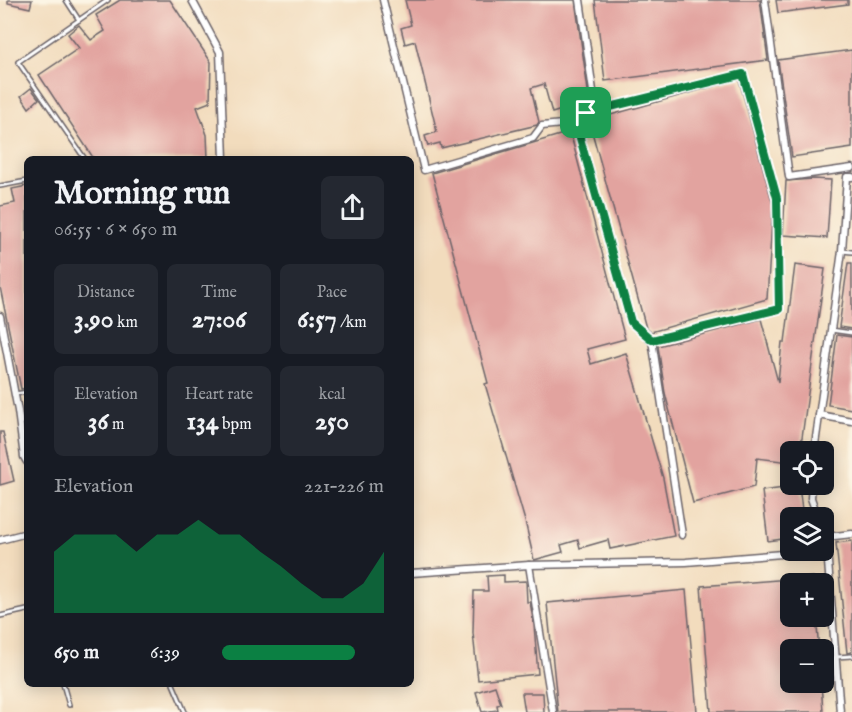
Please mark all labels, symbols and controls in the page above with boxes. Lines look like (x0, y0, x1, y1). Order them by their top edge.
pin (560, 87, 611, 138)
icon: arrive (569, 96, 602, 129)
text: Morning run (54, 173, 230, 215)
button: share (321, 176, 384, 239)
text: 06:55 · 6 × 650 m (54, 217, 177, 242)
text: Distance (77, 283, 135, 303)
text: Time (201, 283, 237, 303)
text: Pace (317, 283, 347, 303)
text: 3.90 (74, 303, 113, 336)
text: 27:06 (192, 303, 246, 336)
text: 6:57 (297, 303, 337, 336)
text: km (113, 313, 138, 333)
text: /km (337, 313, 367, 333)
text: Elevation (74, 385, 138, 405)
text: Heart rate (185, 385, 253, 405)
text: kcal (319, 385, 345, 405)
text: 36 (88, 405, 108, 438)
text: 134 (186, 405, 219, 438)
text: 250 (315, 405, 349, 438)
text: m (108, 415, 124, 435)
text: bpm (219, 415, 252, 435)
map controls (780, 441, 834, 693)
button: locate (780, 441, 834, 495)
text: Elevation (54, 474, 133, 499)
text: 221–226 m (304, 474, 384, 499)
button: layers (780, 507, 834, 561)
button: + (780, 573, 834, 627)
button: − (780, 639, 834, 693)
text: 650 m (54, 640, 99, 665)
text: 6:39 (150, 640, 180, 665)

